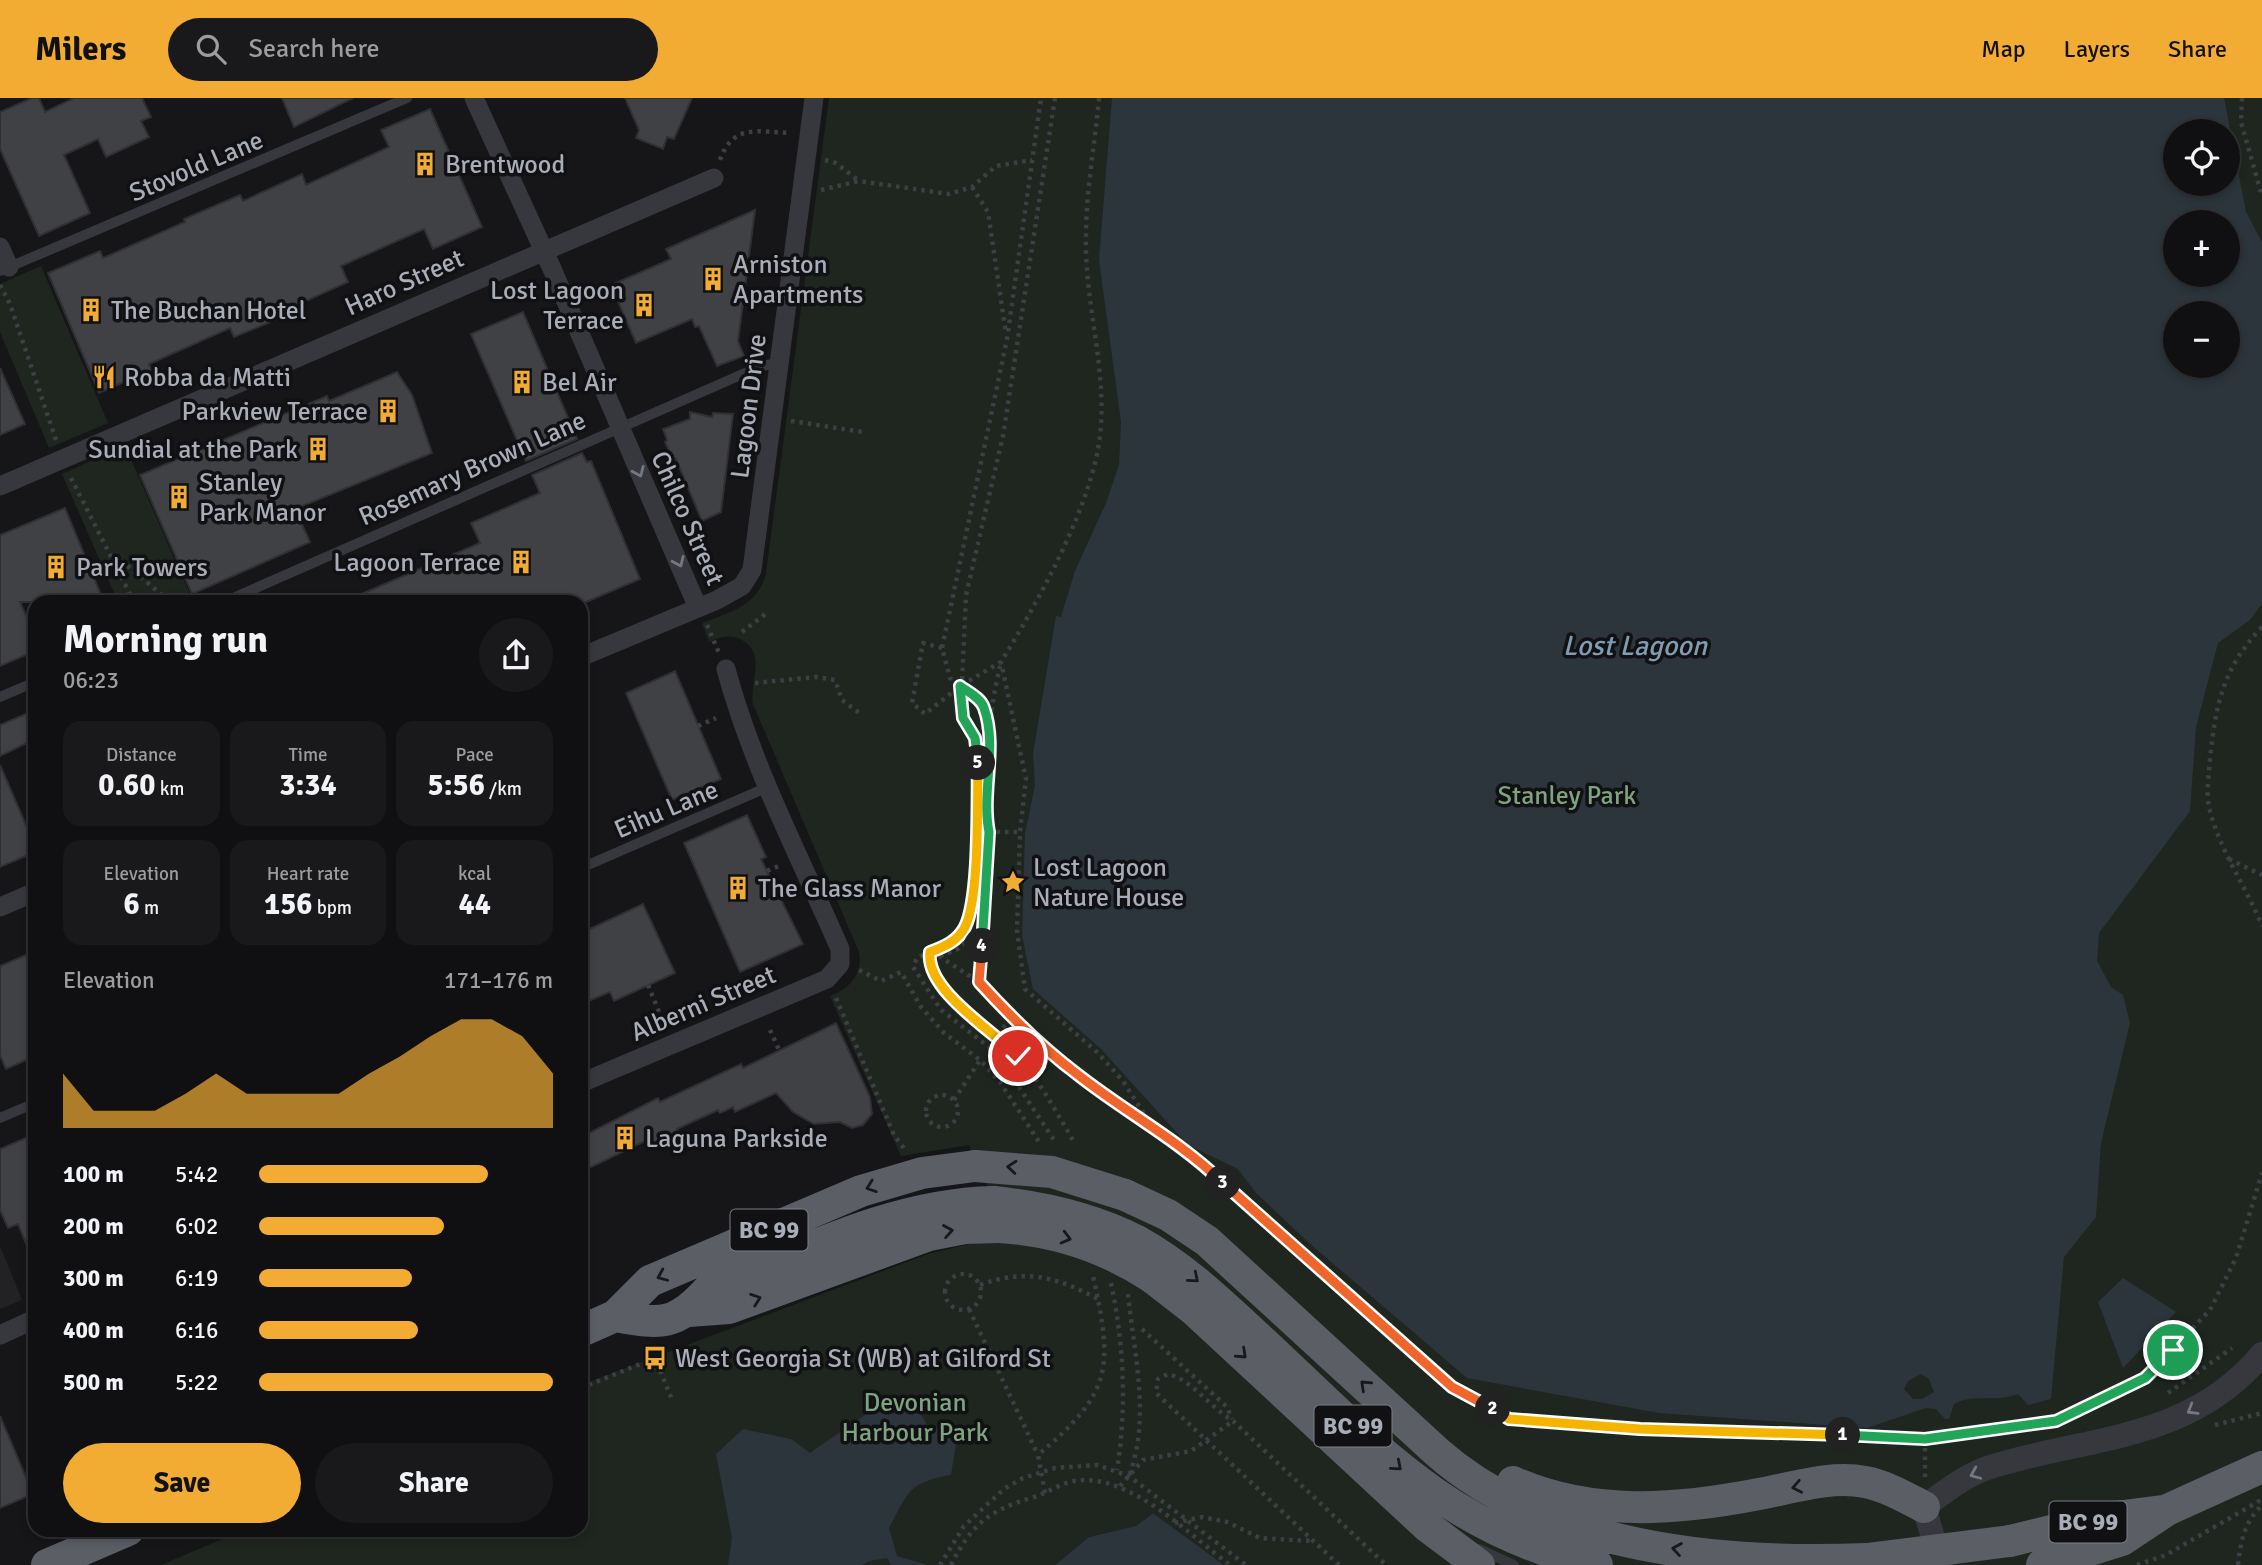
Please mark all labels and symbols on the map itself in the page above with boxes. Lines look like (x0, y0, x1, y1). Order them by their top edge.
street label: Stovold Lane (125, 124, 268, 209)
place label: Brentwood (445, 149, 565, 181)
building icon: Brentwood (411, 150, 439, 178)
street label: Haro Street (340, 243, 469, 323)
place label: Arniston Apartments (733, 249, 863, 311)
building icon: Arniston Apartments (699, 265, 727, 293)
place label: Lost Lagoon Terrace (490, 275, 624, 337)
building icon: Lost Lagoon Terrace (630, 291, 658, 319)
place label: The Buchan Hotel (111, 295, 306, 327)
building icon: The Buchan Hotel (77, 296, 105, 324)
street label: Lagoon Drive (724, 332, 774, 480)
place label: Robba da Matti (124, 362, 291, 394)
restaurant icon: Robba da Matti (90, 363, 118, 391)
place label: Bel Air (542, 367, 617, 399)
building icon: Bel Air (508, 368, 536, 396)
place label: Parkview Terrace (182, 396, 368, 428)
building icon: Parkview Terrace (374, 397, 402, 425)
street label: Rosemary Brown Lane (354, 404, 591, 533)
place label: Sundial at the Park (88, 434, 298, 466)
building icon: Sundial at the Park (304, 435, 332, 463)
street label: Chilco Street (643, 446, 731, 590)
one-way arrow (631, 464, 645, 477)
place label: Stanley Park Manor (199, 467, 327, 529)
building icon: Stanley Park Manor (165, 483, 193, 511)
place label: Lagoon Terrace (333, 547, 501, 579)
building icon: Lagoon Terrace (507, 548, 535, 576)
place label: Park Towers (76, 552, 208, 584)
building icon: Park Towers (42, 553, 70, 581)
one-way arrow (671, 555, 685, 568)
water label: Lost Lagoon (1563, 629, 1708, 663)
pin: 5 (960, 746, 996, 780)
street label: Eihu Lane (610, 774, 723, 846)
park label: Stanley Park (1498, 780, 1636, 812)
place label: Lost Lagoon Nature House (1033, 852, 1184, 914)
place icon: Lost Lagoon Nature House (999, 868, 1027, 896)
place label: The Glass Manor (758, 873, 942, 905)
building icon: The Glass Manor (724, 874, 752, 902)
pin: 4 (964, 928, 1000, 964)
street label: Alberni Street (626, 959, 781, 1049)
pin (988, 1026, 1048, 1086)
place label: Laguna Parkside (645, 1123, 828, 1155)
building icon: Laguna Parkside (611, 1124, 639, 1152)
one-way arrow (1006, 1160, 1017, 1175)
pin: 3 (1206, 1166, 1240, 1200)
one-way arrow (866, 1179, 878, 1193)
road number: BC 99 (730, 1210, 808, 1250)
one-way arrow (942, 1225, 954, 1240)
one-way arrow (1060, 1230, 1072, 1244)
one-way arrow (656, 1267, 668, 1281)
one-way arrow (1186, 1270, 1198, 1283)
one-way arrow (749, 1293, 761, 1307)
pin (2143, 1320, 2203, 1380)
place label: West Georgia St (WB) at Gilford St (675, 1343, 1051, 1375)
bus stop icon: West Georgia St (WB) at Gilford St (641, 1344, 669, 1372)
one-way arrow (1234, 1346, 1247, 1358)
one-way arrow (1360, 1380, 1373, 1393)
park label: Devonian Harbour Park (841, 1387, 989, 1449)
pin: 2 (1476, 1392, 1510, 1426)
one-way arrow (2187, 1401, 2200, 1414)
road number: BC 99 (1314, 1406, 1392, 1446)
pin: 1 (1826, 1418, 1860, 1452)
one-way arrow (1389, 1457, 1402, 1470)
one-way arrow (1970, 1465, 1982, 1479)
one-way arrow (1791, 1479, 1803, 1494)
road number: BC 99 (2050, 1502, 2126, 1542)
one-way arrow (1671, 1542, 1682, 1557)

